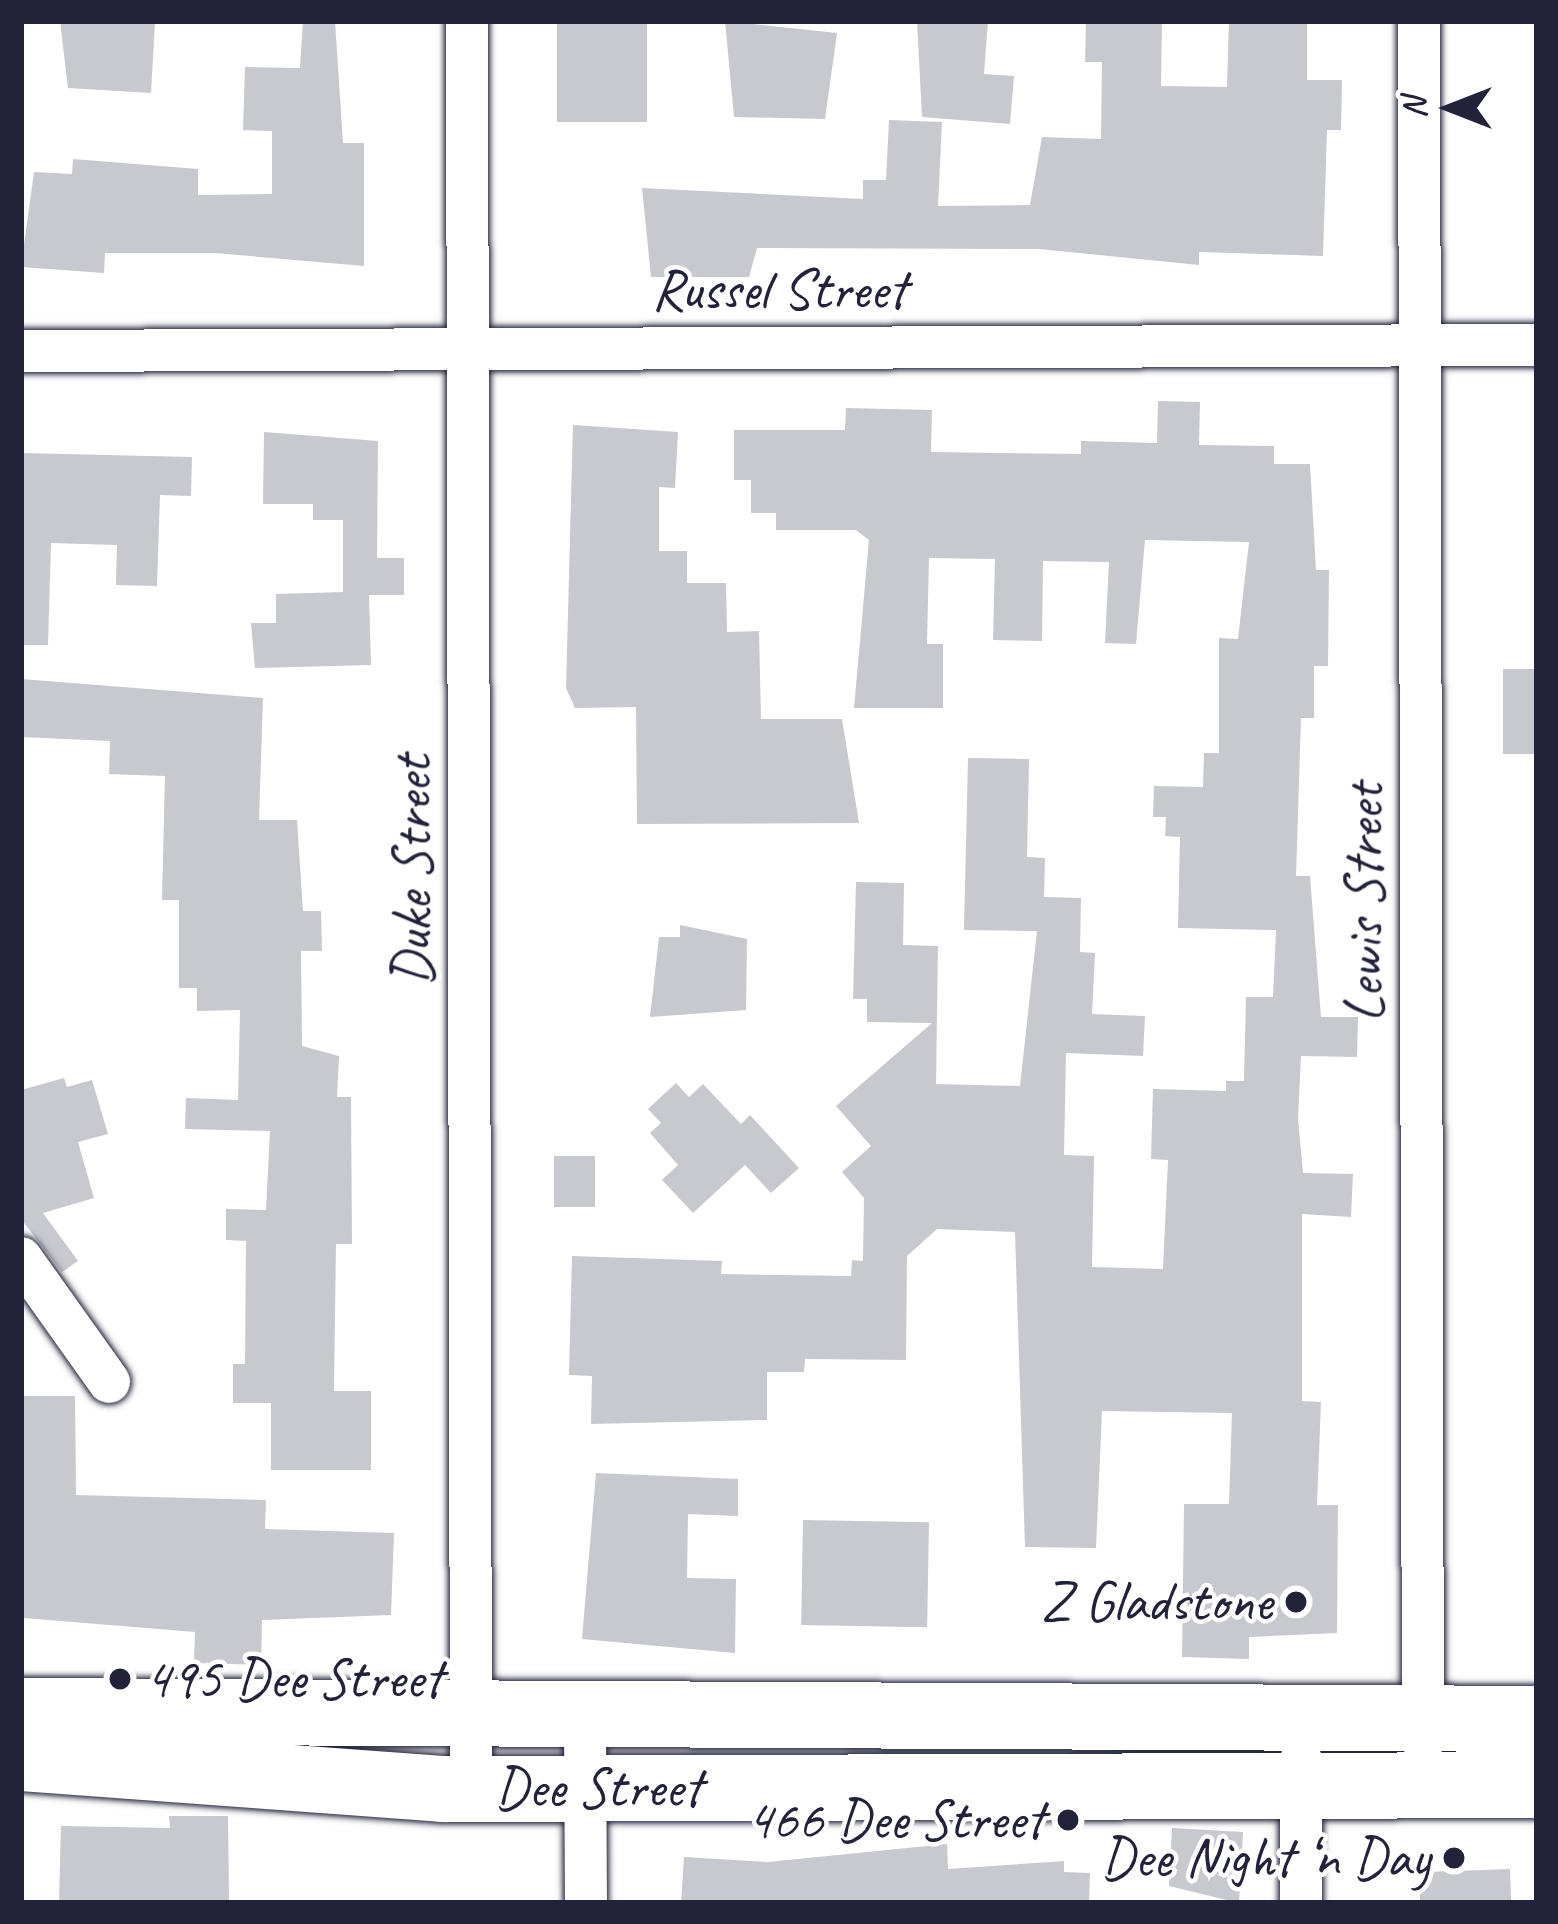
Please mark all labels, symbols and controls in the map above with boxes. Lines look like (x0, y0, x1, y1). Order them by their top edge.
north arrow (1390, 48, 1510, 168)
text: N (1393, 98, 1435, 118)
street label: Russel Street (652, 256, 906, 324)
street label: Duke Street (378, 755, 446, 987)
street label: Lewis Street (1330, 783, 1398, 1023)
place label: Z Gladstone (1041, 1568, 1272, 1636)
marker: Z Gladstone (1283, 1589, 1309, 1615)
place label: 495 Dee Street (144, 1645, 443, 1713)
marker: 495 Dee Street (107, 1666, 133, 1692)
street label: Dee Street (494, 1754, 702, 1822)
place label: 466 Dee Street (745, 1786, 1044, 1854)
marker: 466 Dee Street (1055, 1807, 1081, 1833)
place label: Dee Night ‘n Day (1099, 1824, 1430, 1892)
marker: Dee Night ‘n Day (1441, 1845, 1467, 1871)

